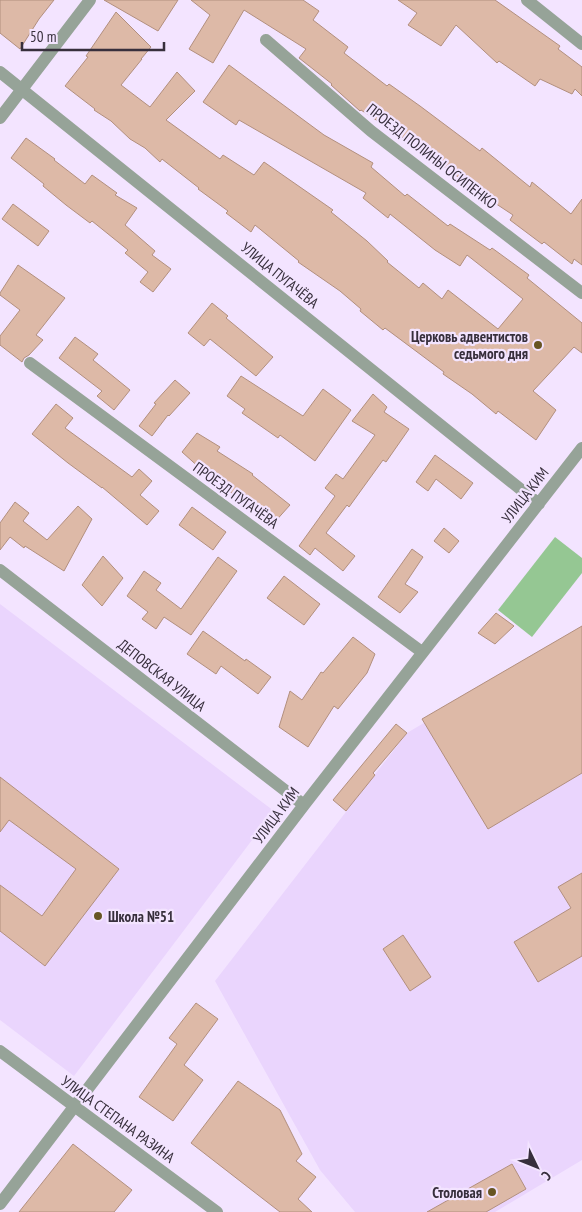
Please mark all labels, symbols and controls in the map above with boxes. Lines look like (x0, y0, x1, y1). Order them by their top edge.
scale bar (22, 20, 165, 52)
text: 50 m (30, 27, 56, 46)
street label: ПРОЕЗД ПОЛИНЫ ОСИПЕНКО (363, 99, 501, 213)
street label: УЛИЦА ПУГАЧЁВА (237, 238, 323, 313)
place label: Церковь адвентистов седьмого дня (411, 327, 528, 363)
marker: Церковь адвентистов седьмого дня (532, 339, 544, 351)
street label: ПРОЕЗД ПУГАЧЁВА (190, 458, 283, 533)
street label: УЛИЦА КИМ (497, 463, 553, 527)
street label: ДЕПОВСКАЯ УЛИЦА (114, 635, 211, 716)
street label: УЛИЦА КИМ (249, 783, 303, 847)
place label: Школа №51 (108, 907, 174, 926)
marker: Школа №51 (92, 910, 104, 922)
street label: УЛИЦА СТЕПАНА РАЗИНА (58, 1071, 179, 1167)
north arrow (512, 1142, 562, 1192)
text: С (537, 1167, 555, 1185)
place label: Столовая (432, 1183, 482, 1202)
marker: Столовая (486, 1186, 498, 1198)

